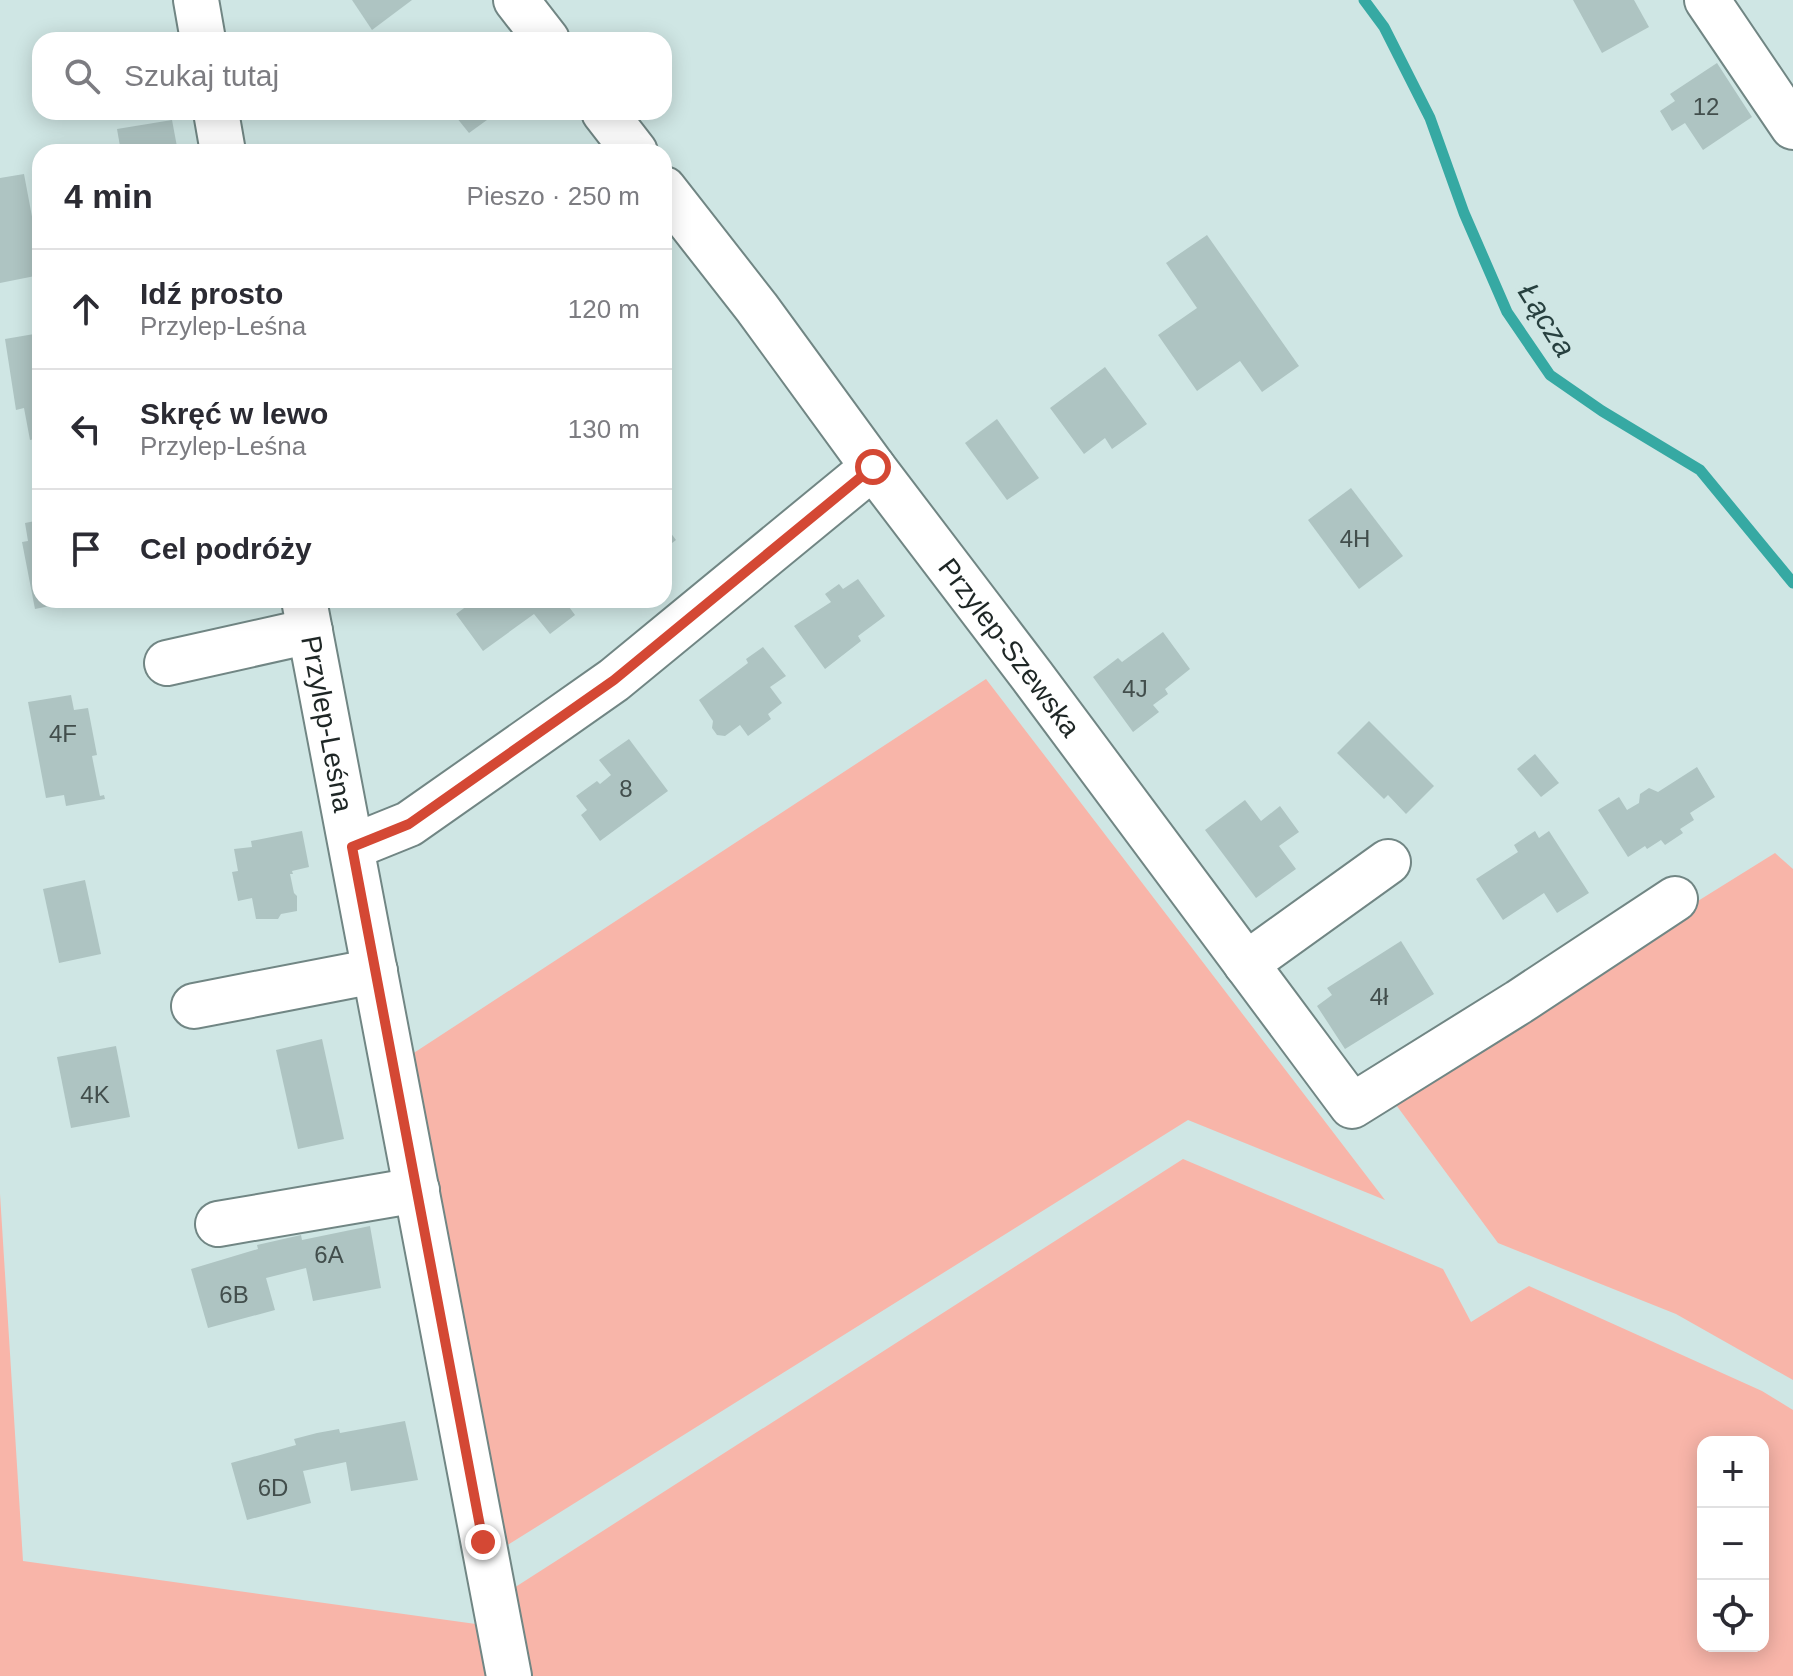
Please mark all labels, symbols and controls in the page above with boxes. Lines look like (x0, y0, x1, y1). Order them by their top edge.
search box (32, 32, 672, 120)
icon: search (60, 54, 104, 98)
text: Szukaj tutaj (124, 59, 279, 92)
house number: 12 (1693, 93, 1719, 120)
text: 4 min (64, 177, 153, 215)
text: Pieszo · 250 m (467, 181, 640, 211)
text: Idź prosto (140, 277, 283, 310)
water label: Łącza (1512, 277, 1582, 363)
icon: ahead (64, 287, 108, 331)
text: 120 m (568, 294, 640, 324)
text: Przylep-Leśna (140, 311, 306, 341)
text: Skręć w lewo (140, 397, 328, 430)
icon: left (64, 407, 108, 451)
text: 130 m (568, 414, 640, 444)
text: Przylep-Leśna (140, 431, 306, 461)
route start (855, 449, 891, 485)
house number: 4H (1340, 525, 1370, 552)
icon: arrive (64, 527, 108, 571)
text: Cel podróży (140, 532, 312, 565)
street label: Przylep-Szewska (933, 552, 1087, 743)
street label: Przylep-Leśna (296, 633, 360, 815)
house number: 4J (1122, 675, 1148, 702)
house number: 4F (49, 720, 77, 747)
house number: 8 (619, 775, 633, 802)
house number: 4ł (1370, 983, 1389, 1010)
house number: 4K (80, 1081, 110, 1108)
house number: 6A (314, 1241, 344, 1268)
house number: 6B (219, 1281, 249, 1308)
map controls (1697, 1436, 1769, 1652)
button: + (1697, 1436, 1769, 1508)
house number: 6D (258, 1474, 288, 1501)
button: − (1697, 1508, 1769, 1580)
route end (465, 1524, 501, 1560)
button: locate (1697, 1580, 1769, 1652)

